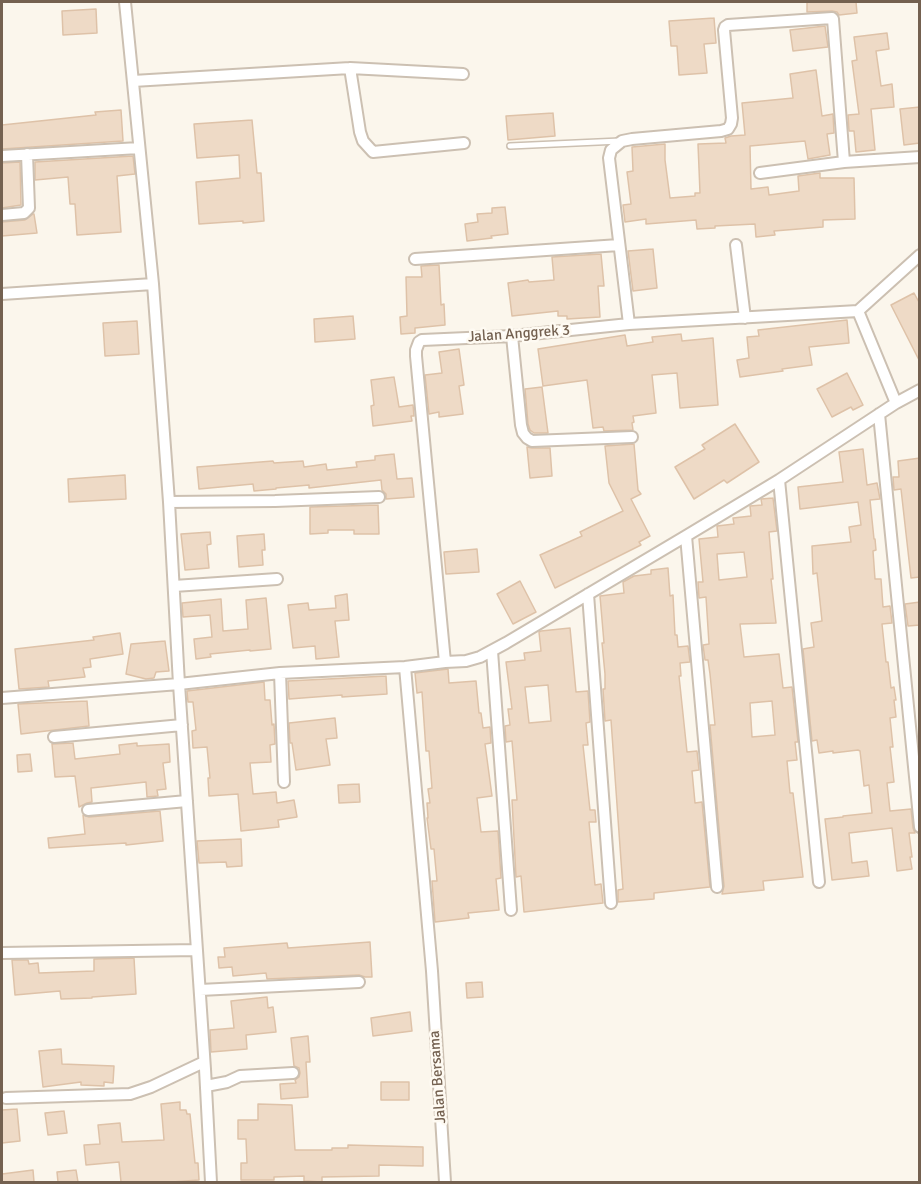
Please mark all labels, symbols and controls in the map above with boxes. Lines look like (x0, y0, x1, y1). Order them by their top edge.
street label: Jalan Anggrek 3 (467, 321, 571, 347)
street label: Jalan Bersama (426, 1030, 450, 1124)

